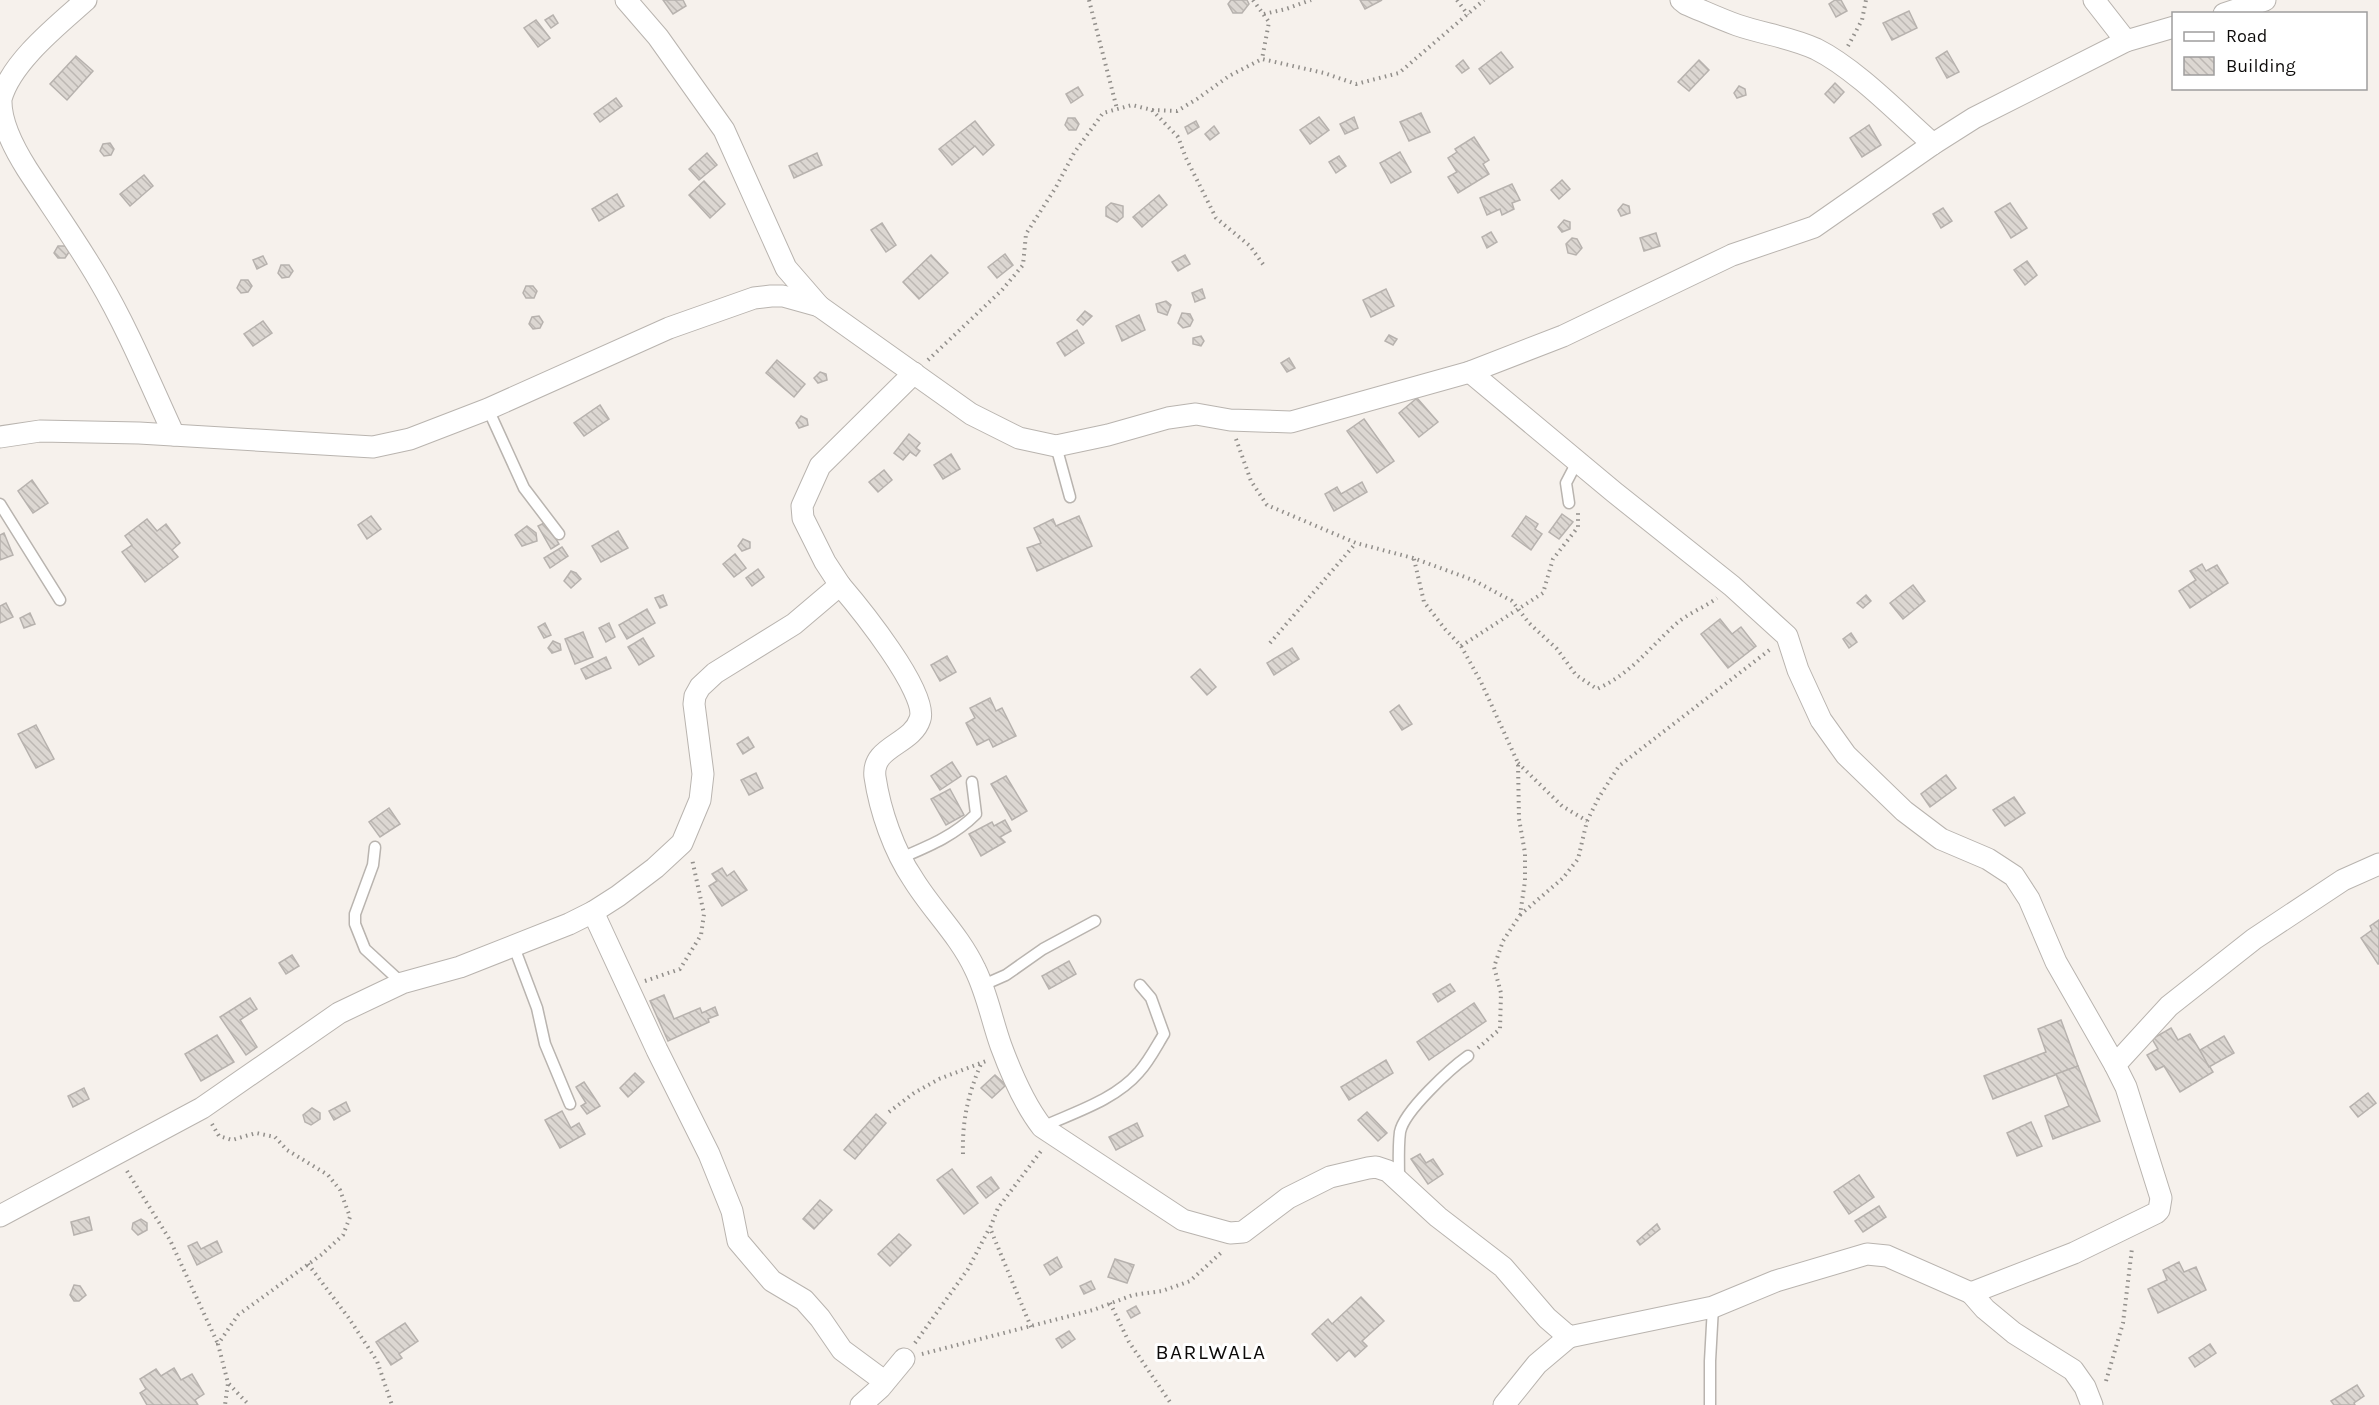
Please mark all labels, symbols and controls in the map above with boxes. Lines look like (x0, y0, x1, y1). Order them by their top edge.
legend (2172, 12, 2367, 90)
text: Road (2226, 25, 2267, 47)
text: Building (2226, 55, 2296, 77)
district label: BARLWALA (1155, 1340, 1267, 1364)

